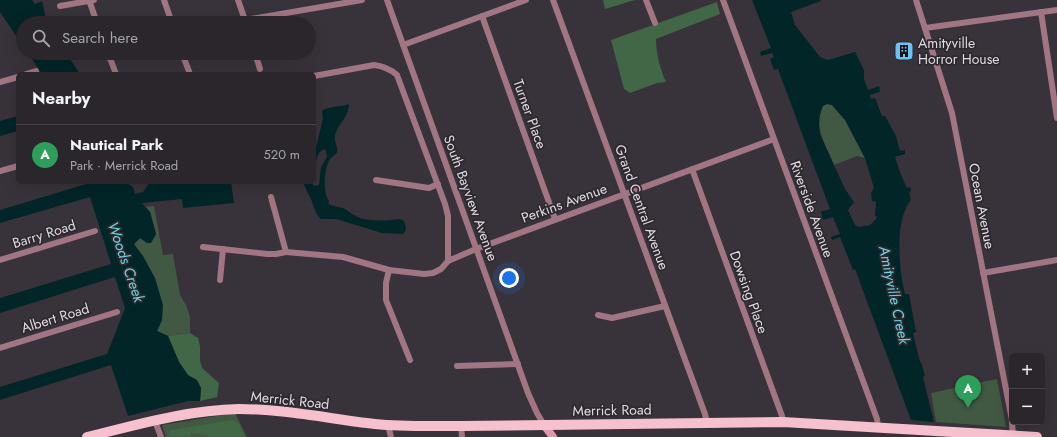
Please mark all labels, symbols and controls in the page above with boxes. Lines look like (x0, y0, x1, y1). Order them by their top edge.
search box (16, 16, 316, 60)
icon: search (30, 27, 52, 49)
text: Search here (62, 27, 138, 49)
place label: Amityville Horror House (918, 33, 1000, 69)
building icon: Amityville Horror House (893, 40, 915, 62)
street label: Turner Place (508, 76, 552, 152)
text: Nearby (32, 86, 90, 110)
street label: South Bayview Avenue (439, 132, 503, 264)
text: Nautical Park (70, 134, 163, 156)
street label: Grand Central Avenue (610, 142, 674, 272)
text: A (40, 145, 50, 164)
text: 520 m (263, 145, 300, 164)
text: Park · Merrick Road (70, 156, 178, 175)
street label: Riverside Avenue (785, 158, 839, 260)
street label: Ocean Avenue (964, 161, 1000, 251)
street label: Perkins Avenue (518, 178, 610, 228)
street label: Barry Road (10, 215, 78, 253)
water label: Woods Creek (102, 219, 150, 306)
water label: Amityville Creek (873, 243, 915, 347)
street label: Dowsing Place (725, 248, 773, 336)
your location (499, 268, 519, 288)
street label: Albert Road (19, 298, 91, 338)
map controls (1009, 353, 1045, 425)
button: + (1009, 353, 1045, 389)
pin: A (955, 375, 981, 408)
street label: Merrick Road (250, 386, 330, 414)
button: − (1009, 389, 1045, 425)
street label: Merrick Road (572, 399, 652, 421)

